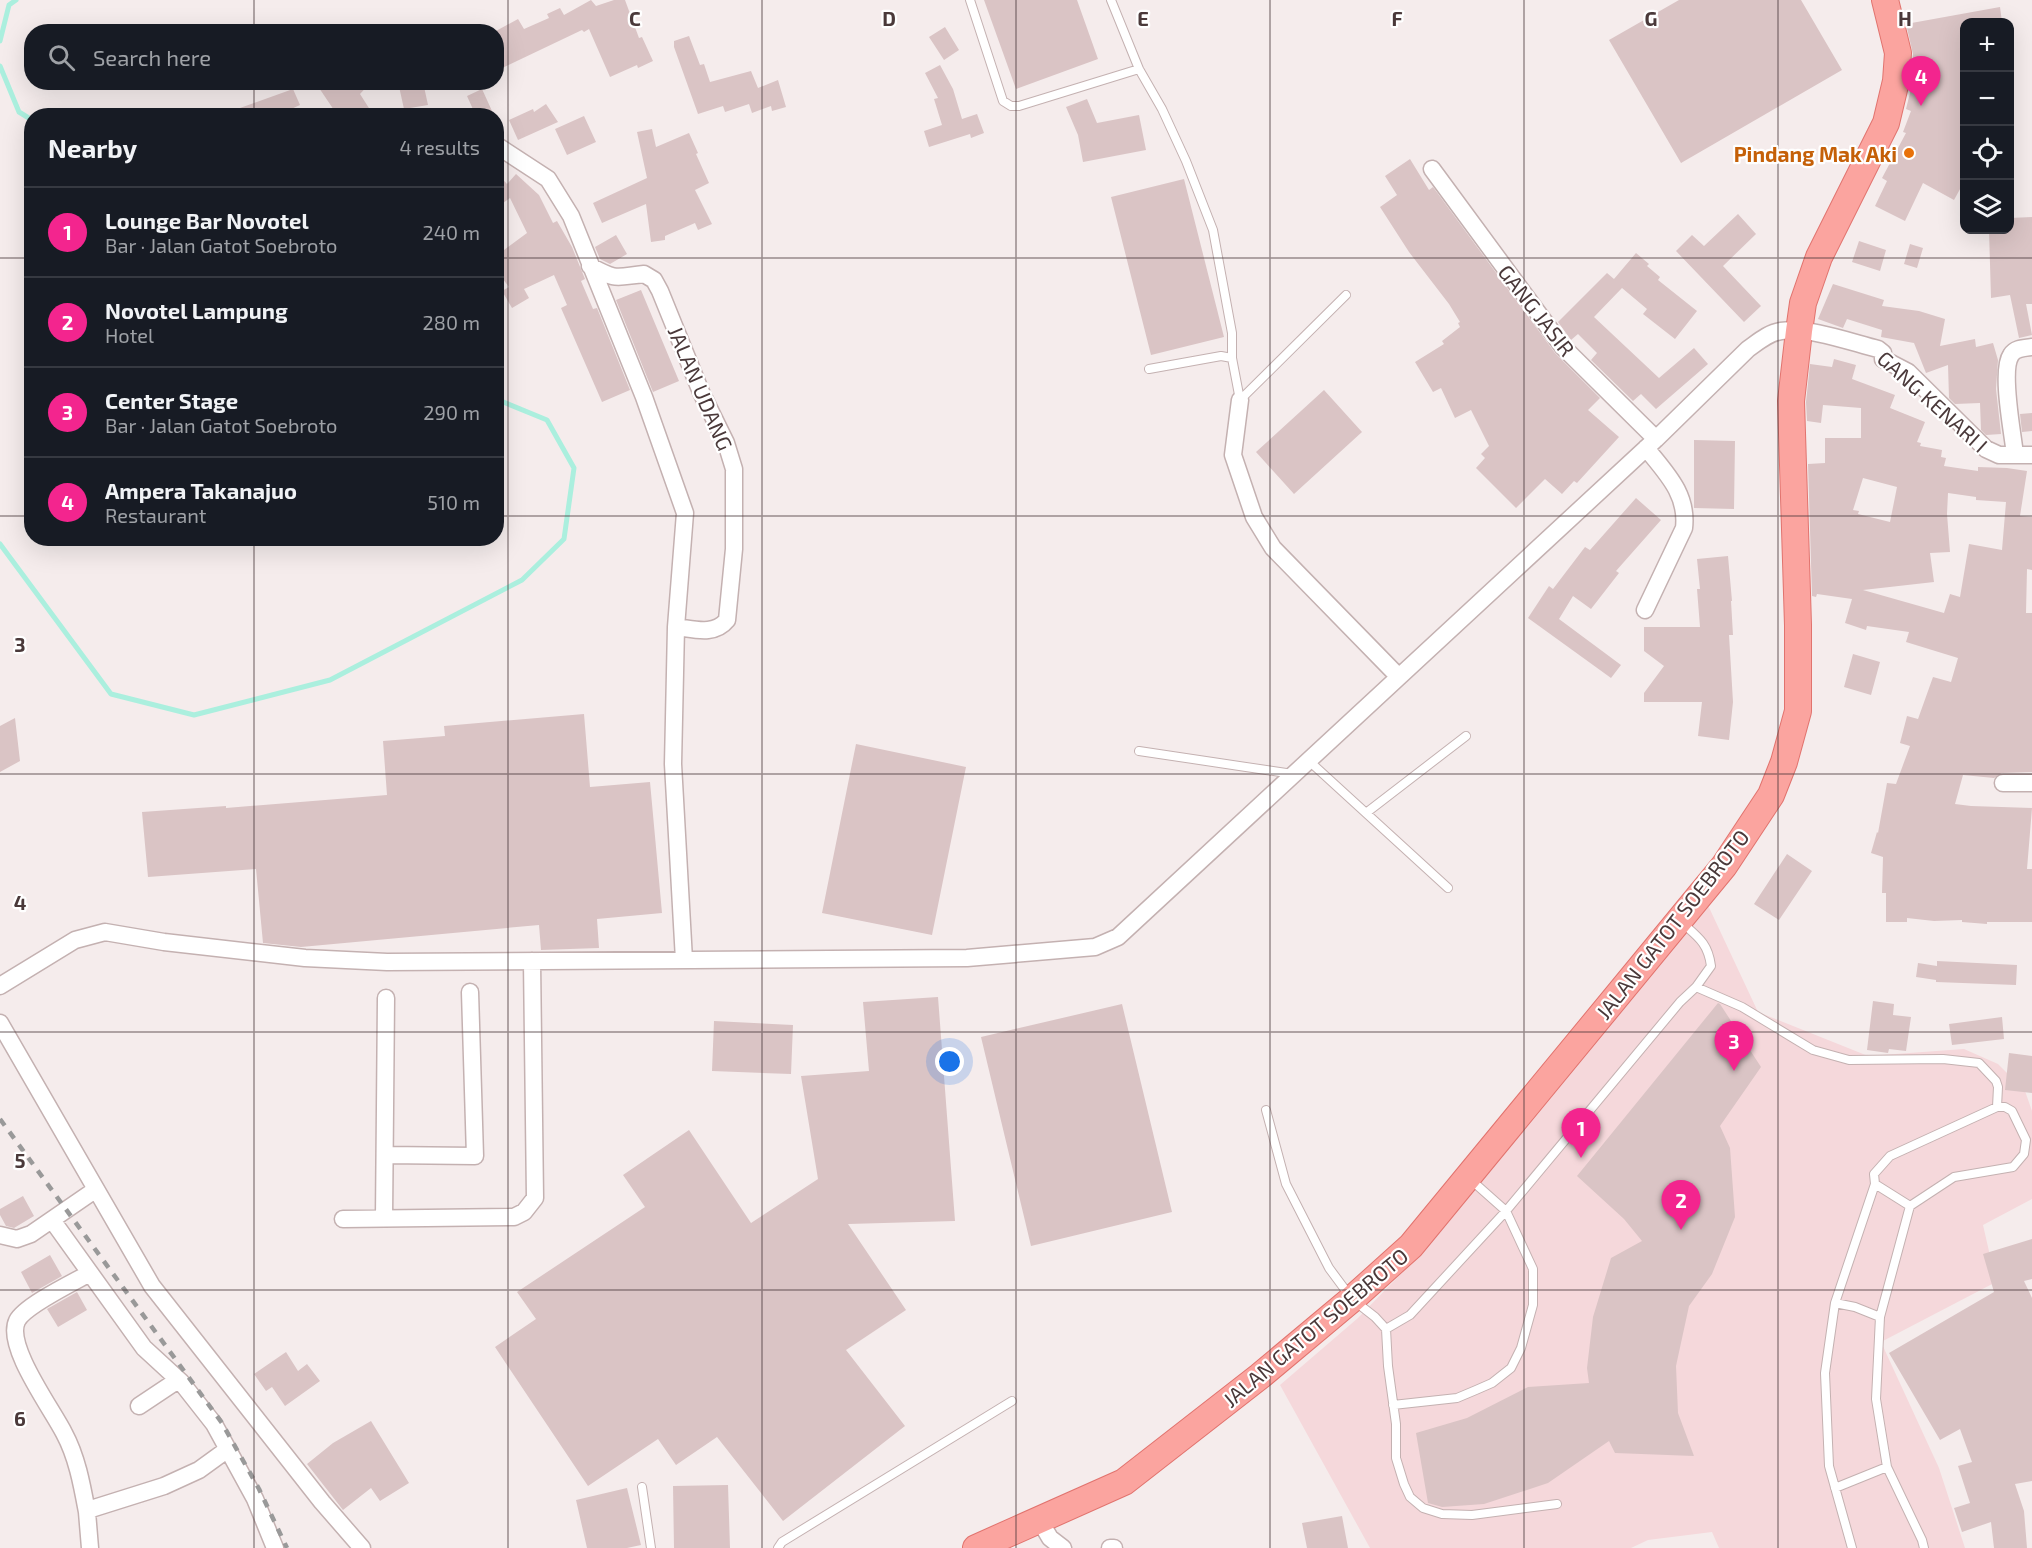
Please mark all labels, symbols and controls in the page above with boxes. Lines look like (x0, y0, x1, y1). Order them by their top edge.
text: C (629, 6, 641, 30)
text: D (882, 6, 896, 30)
text: E (1137, 6, 1149, 30)
text: F (1391, 6, 1403, 30)
text: G (1645, 6, 1657, 30)
text: H (1898, 6, 1912, 30)
map controls (1960, 18, 2014, 234)
button: + (1960, 18, 2014, 72)
search box (24, 24, 504, 90)
icon: search (45, 41, 78, 74)
text: Search here (93, 44, 211, 70)
pin: 4 (1902, 57, 1940, 106)
button: − (1960, 72, 2014, 126)
button: locate (1960, 126, 2014, 180)
text: Nearby (48, 132, 137, 163)
text: 4 results (400, 135, 480, 159)
place label: Pindang Mak Aki (1734, 141, 1897, 166)
marker: Pindang Mak Aki (1902, 146, 1916, 160)
button: layers (1960, 180, 2014, 234)
text: Lounge Bar Novotel (105, 207, 309, 233)
text: 1 (63, 220, 72, 244)
text: 240 m (422, 220, 480, 244)
text: Bar · Jalan Gatot Soebroto (105, 233, 337, 257)
street label: GANG JASIR (1494, 259, 1580, 361)
text: Novotel Lampung (105, 297, 288, 323)
text: 2 (62, 310, 73, 334)
text: 280 m (423, 310, 480, 334)
street label: JALAN UDANG (664, 322, 738, 454)
text: Hotel (105, 323, 154, 347)
street label: GANG KENARI I (1873, 345, 1993, 457)
text: Center Stage (105, 387, 238, 413)
text: 3 (62, 400, 73, 424)
text: 290 m (423, 400, 480, 424)
text: Bar · Jalan Gatot Soebroto (105, 413, 337, 437)
text: Ampera Takanajuo (105, 477, 297, 503)
text: 4 (61, 490, 74, 514)
text: 510 m (427, 490, 480, 514)
text: Restaurant (105, 503, 206, 527)
text: 3 (14, 632, 26, 656)
street label: JALAN GATOT SOEBROTO (1590, 824, 1754, 1024)
text: 4 (14, 890, 27, 914)
pin: 3 (1714, 1022, 1754, 1071)
your location (935, 1047, 964, 1076)
pin: 1 (1562, 1108, 1600, 1158)
text: 5 (14, 1148, 26, 1172)
pin: 2 (1662, 1180, 1700, 1230)
street label: JALAN GATOT SOEBROTO (1217, 1242, 1413, 1412)
text: 6 (14, 1406, 26, 1430)

